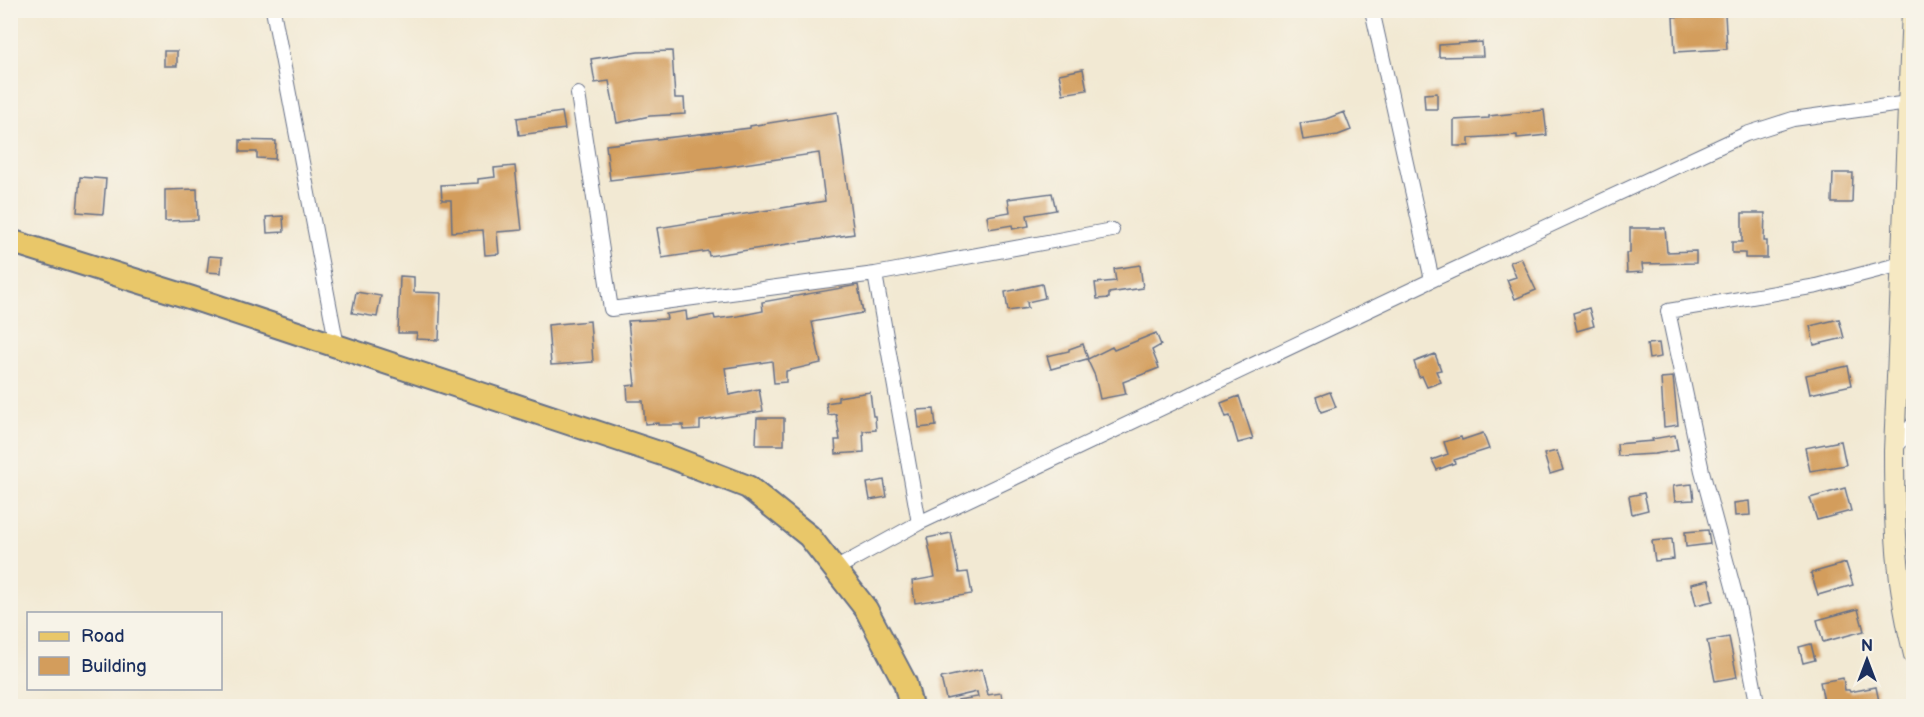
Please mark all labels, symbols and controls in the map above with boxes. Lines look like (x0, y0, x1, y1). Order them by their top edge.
legend (27, 612, 222, 690)
text: Road (81, 626, 125, 647)
north arrow (1837, 630, 1897, 690)
text: N (1861, 637, 1873, 656)
text: Building (81, 656, 147, 677)

